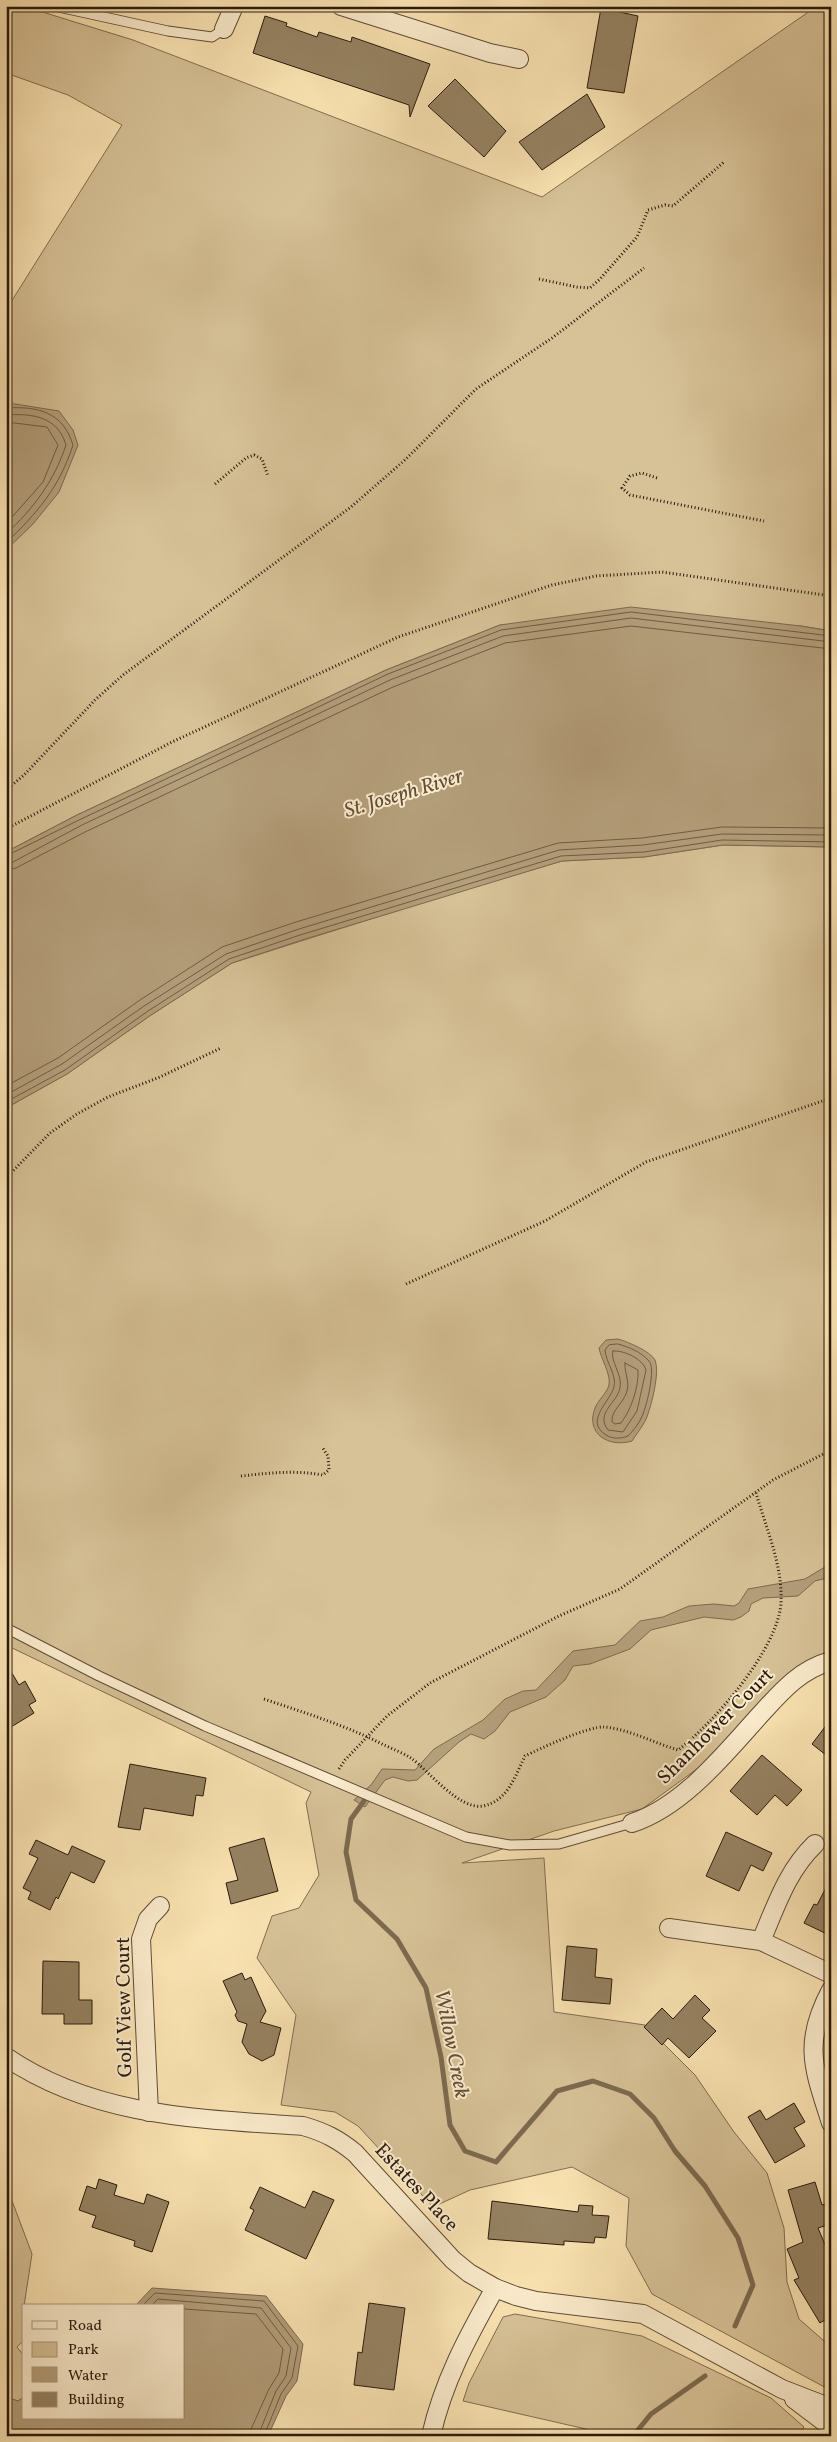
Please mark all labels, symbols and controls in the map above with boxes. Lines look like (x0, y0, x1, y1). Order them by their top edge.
water label: St. Joseph River (341, 762, 467, 826)
street label: Shanhower Court (651, 1662, 781, 1792)
street label: Golf View Court (110, 1936, 140, 2078)
water label: Willow Creek (426, 1987, 476, 2101)
street label: Estates Place (368, 2137, 464, 2239)
legend (22, 2304, 185, 2420)
text: Road (68, 2316, 102, 2337)
text: Park (68, 2340, 99, 2361)
text: Water (68, 2366, 108, 2387)
text: Building (68, 2390, 125, 2411)

